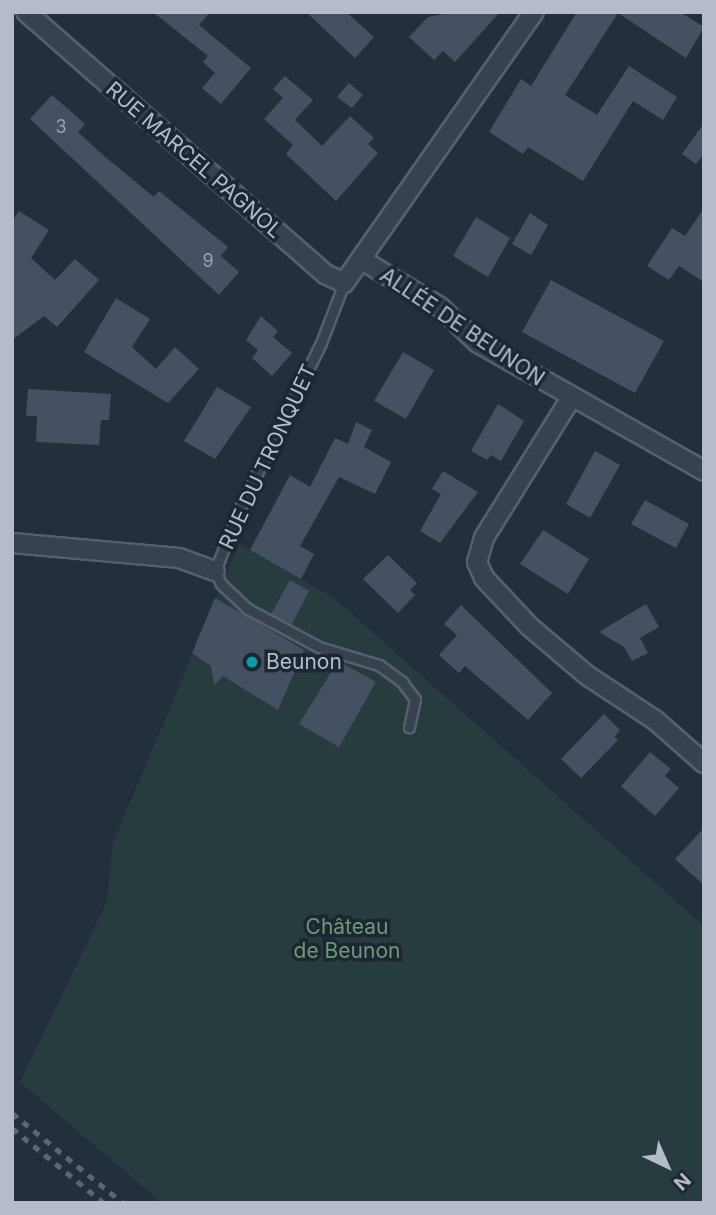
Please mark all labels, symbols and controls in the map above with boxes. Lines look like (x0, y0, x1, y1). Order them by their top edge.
street label: RUE MARCEL PAGNOL (101, 77, 287, 243)
house number: 3 (55, 116, 67, 138)
house number: 9 (202, 250, 214, 272)
street label: ALLÉE DE BEUNON (375, 263, 549, 391)
street label: RUE DU TRONQUET (214, 361, 322, 553)
place label: Beunon (266, 649, 342, 675)
marker: Beunon (244, 654, 260, 670)
park label: Château de Beunon (294, 914, 400, 964)
north arrow (632, 1131, 702, 1201)
text: N (669, 1168, 695, 1195)

